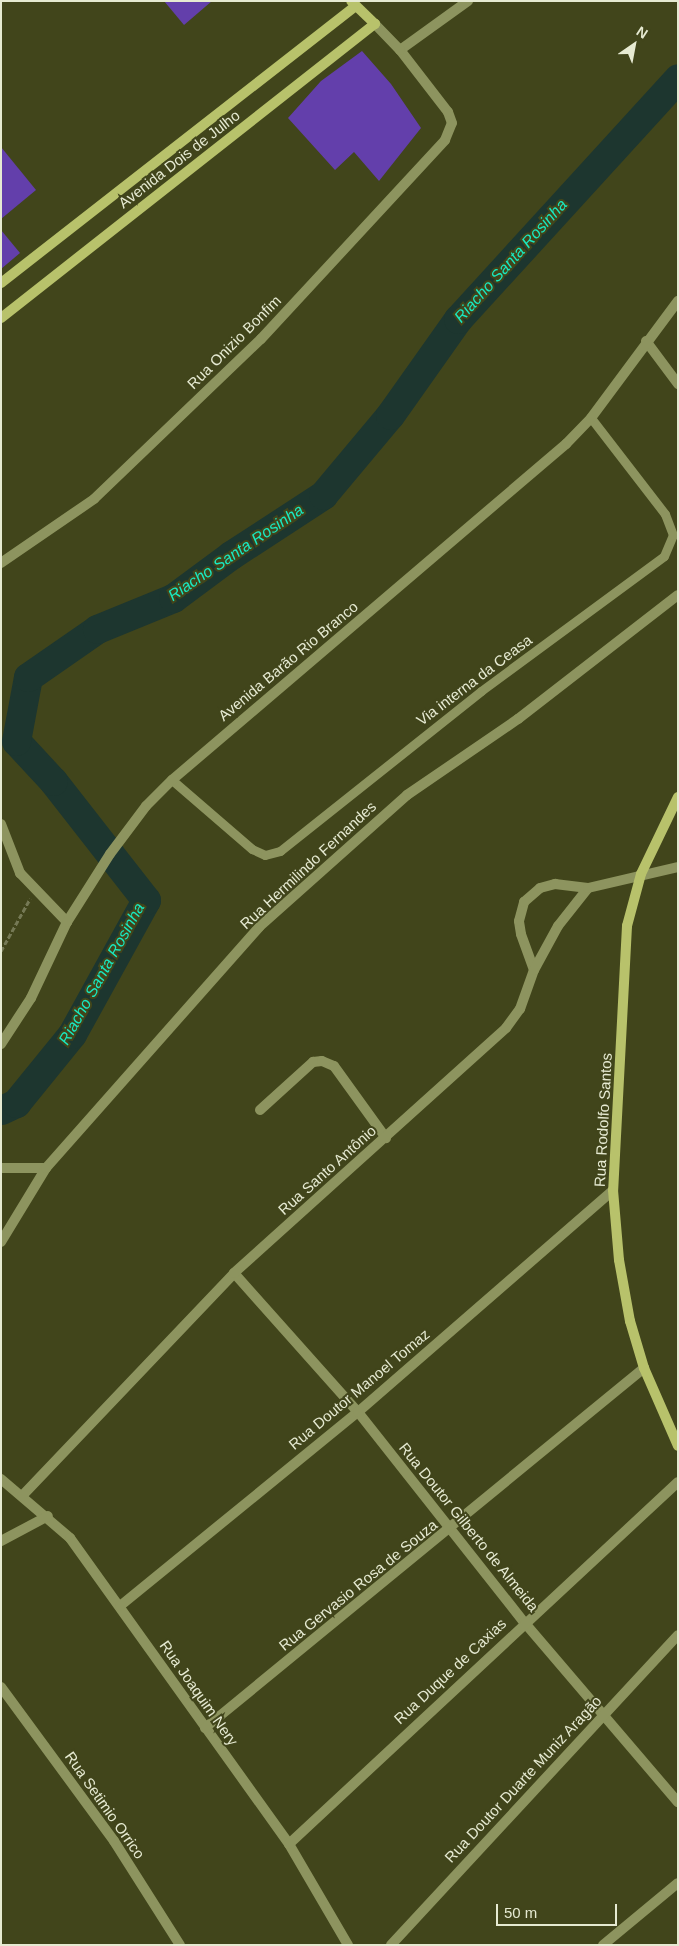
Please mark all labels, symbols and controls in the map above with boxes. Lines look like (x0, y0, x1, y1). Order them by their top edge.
north arrow (609, 20, 659, 70)
text: N (634, 23, 651, 42)
street label: Avenida Dois de Julho (115, 106, 243, 212)
water label: Riacho Santa Rosinha (451, 195, 571, 327)
street label: Rua Onizio Bonfim (183, 291, 285, 393)
water label: Riacho Santa Rosinha (165, 501, 307, 605)
street label: Avenida Barão Rio Branco (215, 597, 361, 725)
street label: Via interna da Ceasa (413, 631, 535, 729)
street label: Rua Hermilindo Fernandes (236, 797, 380, 933)
water label: Riacho Santa Rosinha (55, 900, 149, 1048)
street label: Rua Rodolfo Santos (590, 1052, 616, 1188)
street label: Rua Santo Antônio (274, 1121, 380, 1219)
street label: Rua Doutor Manoel Tomaz (285, 1325, 433, 1453)
street label: Rua Doutor Gilberto de Almeida (395, 1439, 543, 1615)
street label: Rua Gervasio Rosa de Souza (275, 1516, 441, 1654)
street label: Rua Duque de Caxias (390, 1614, 510, 1728)
street label: Rua Joaquim Nery (156, 1637, 242, 1749)
street label: Rua Doutor Duarte Muniz Aragão (441, 1691, 605, 1867)
street label: Rua Setimio Orrico (61, 1748, 149, 1862)
scale bar (499, 1894, 620, 1926)
text: 50 m (504, 1904, 537, 1921)

